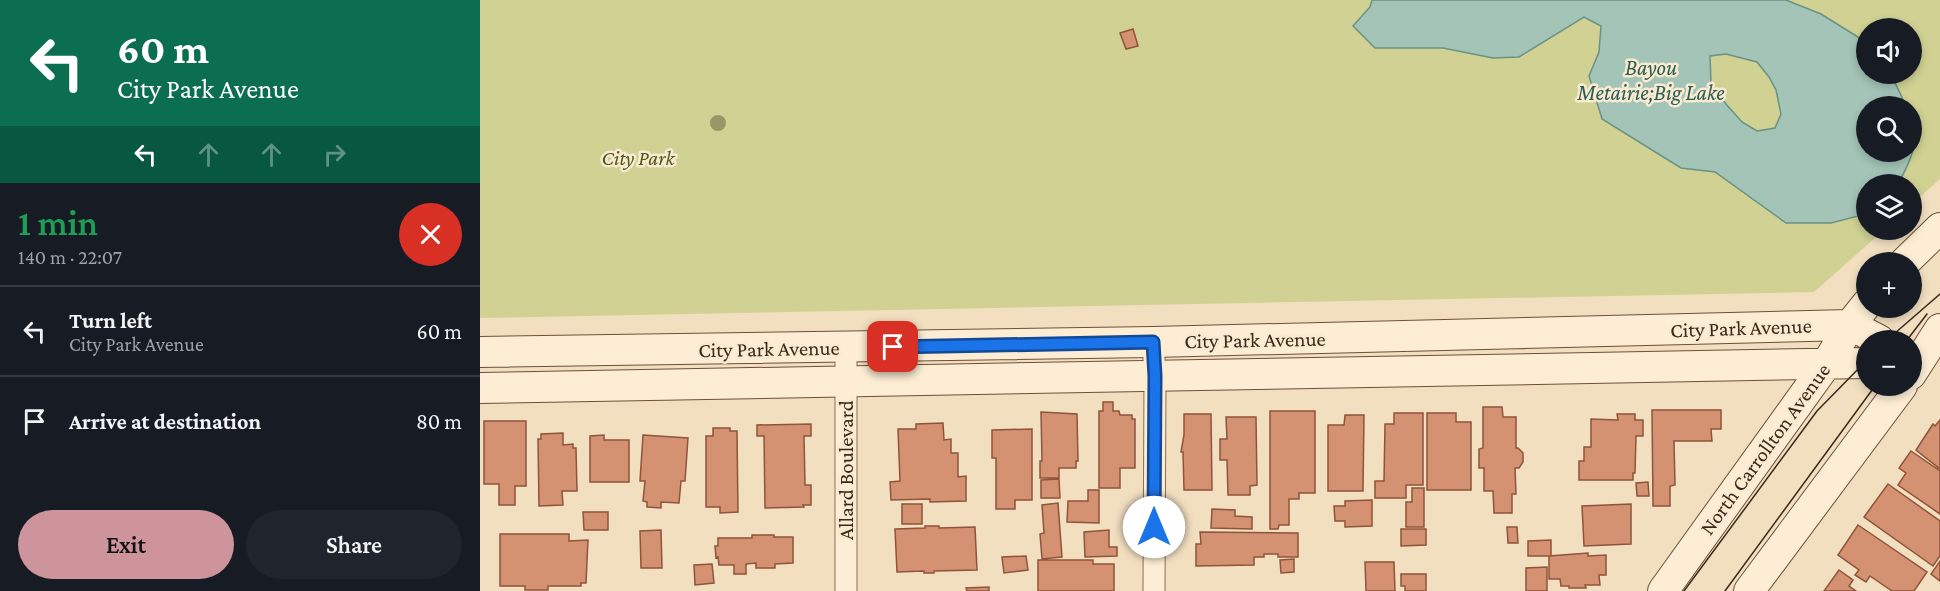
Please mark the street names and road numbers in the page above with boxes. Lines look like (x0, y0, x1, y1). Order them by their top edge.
street label: City Park Avenue (1670, 314, 1812, 342)
street label: City Park Avenue (1184, 327, 1326, 353)
street label: City Park Avenue (698, 336, 840, 362)
street label: North Carrollton Avenue (1695, 359, 1835, 539)
street label: Allard Boulevard (834, 400, 858, 540)

